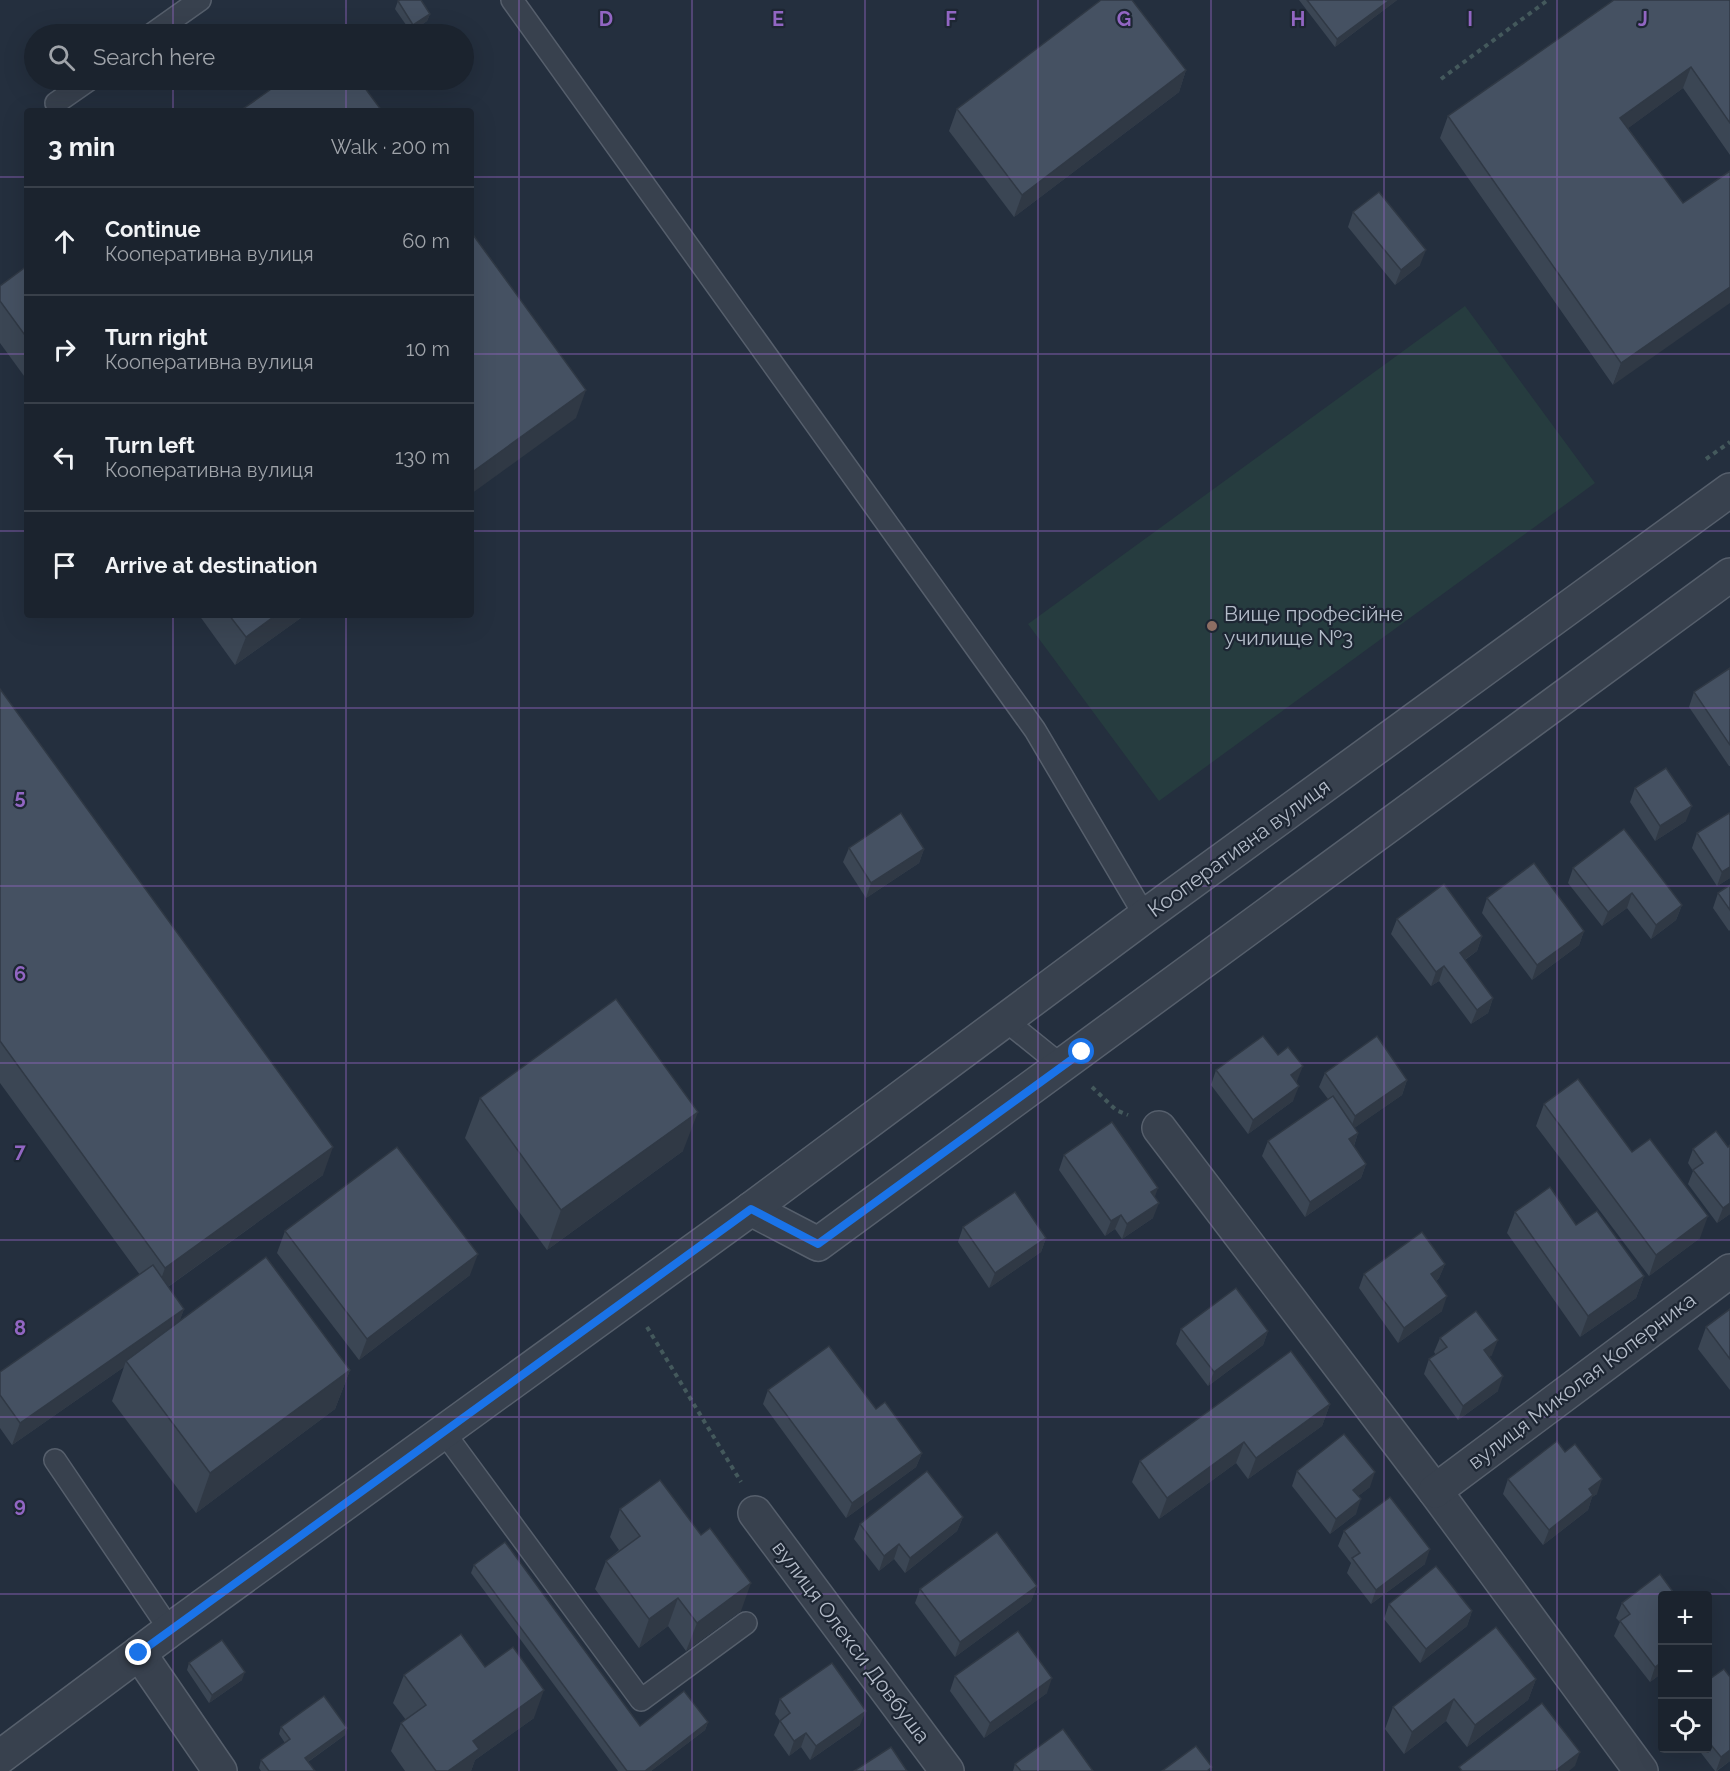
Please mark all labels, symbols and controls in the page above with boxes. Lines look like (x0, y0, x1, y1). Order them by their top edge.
text: D (599, 7, 613, 31)
text: E (772, 7, 784, 31)
text: F (945, 7, 957, 31)
text: G (1117, 7, 1131, 31)
text: H (1291, 7, 1305, 31)
text: I (1467, 7, 1473, 31)
text: J (1638, 7, 1648, 31)
search box (24, 24, 474, 90)
icon: search (45, 41, 78, 74)
text: Search here (93, 44, 215, 70)
text: 3 min (48, 132, 115, 162)
text: Walk · 200 m (331, 135, 450, 159)
text: Continue (105, 216, 201, 242)
icon: ahead (48, 225, 81, 258)
text: 60 m (402, 229, 450, 253)
text: Кооперативна вулиця (105, 242, 314, 266)
text: Turn right (105, 324, 208, 350)
icon: right (48, 333, 81, 366)
text: 10 m (406, 337, 450, 361)
text: Кооперативна вулиця (105, 350, 314, 374)
text: Turn left (105, 432, 195, 458)
icon: left (48, 441, 81, 474)
text: 130 m (395, 445, 450, 469)
text: Кооперативна вулиця (105, 458, 314, 482)
icon: arrive (48, 549, 81, 582)
text: Arrive at destination (105, 552, 318, 578)
place label: Вище професійне училище №3 (1224, 601, 1403, 650)
marker: Вище професійне училище №3 (1205, 619, 1219, 633)
street label: Кооперативна вулиця (1143, 773, 1335, 922)
text: 5 (14, 785, 26, 809)
text: 6 (14, 962, 26, 986)
route start (1068, 1038, 1094, 1064)
text: 7 (14, 1139, 26, 1163)
street label: вулиця Миколая Коперника (1463, 1287, 1700, 1474)
text: 8 (14, 1316, 26, 1340)
text: 9 (14, 1493, 26, 1517)
street label: вулиця Олекси Довбуша (767, 1536, 936, 1748)
map controls (1658, 1591, 1712, 1753)
button: + (1658, 1591, 1712, 1645)
route end (125, 1639, 151, 1665)
button: − (1658, 1645, 1712, 1699)
button: locate (1658, 1699, 1712, 1753)

